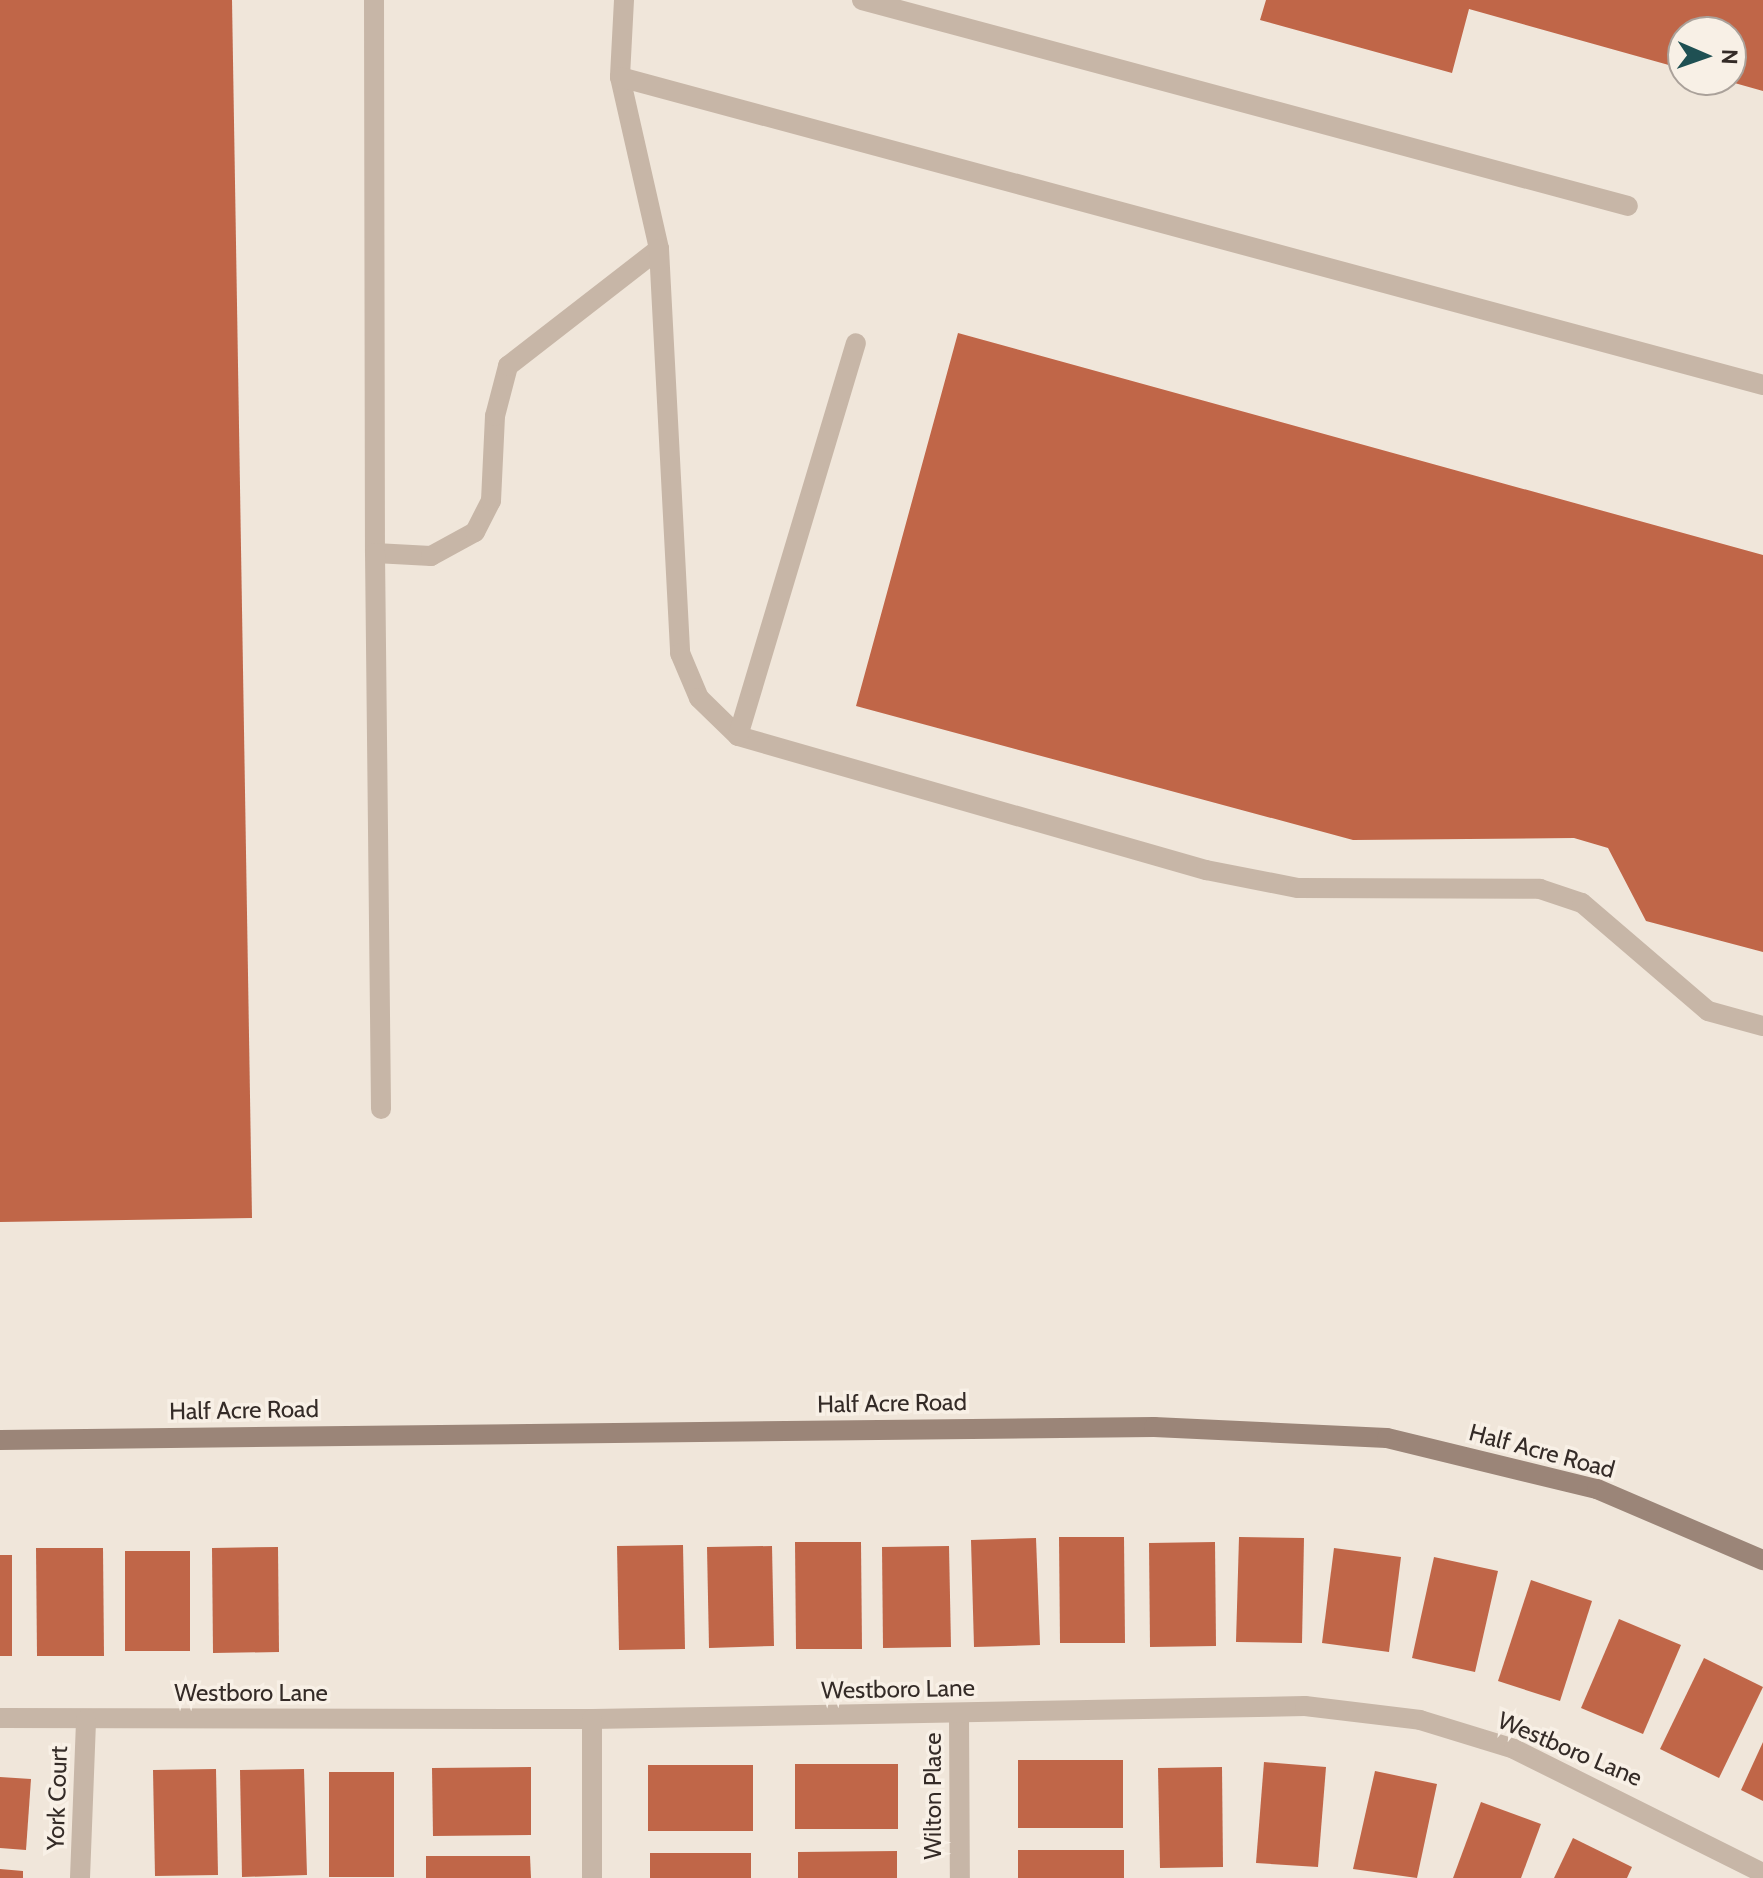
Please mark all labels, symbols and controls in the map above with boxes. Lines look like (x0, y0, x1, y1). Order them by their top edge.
north arrow (1667, 16, 1747, 96)
text: N (1716, 49, 1743, 65)
street label: Half Acre Road (817, 1387, 967, 1419)
street label: Half Acre Road (169, 1394, 319, 1426)
street label: Half Acre Road (1466, 1418, 1618, 1484)
street label: Westboro Lane (821, 1673, 975, 1705)
street label: Westboro Lane (174, 1679, 328, 1707)
street label: Westboro Lane (1494, 1706, 1646, 1792)
street label: Wilton Place (919, 1732, 947, 1860)
street label: York Court (41, 1745, 73, 1851)

